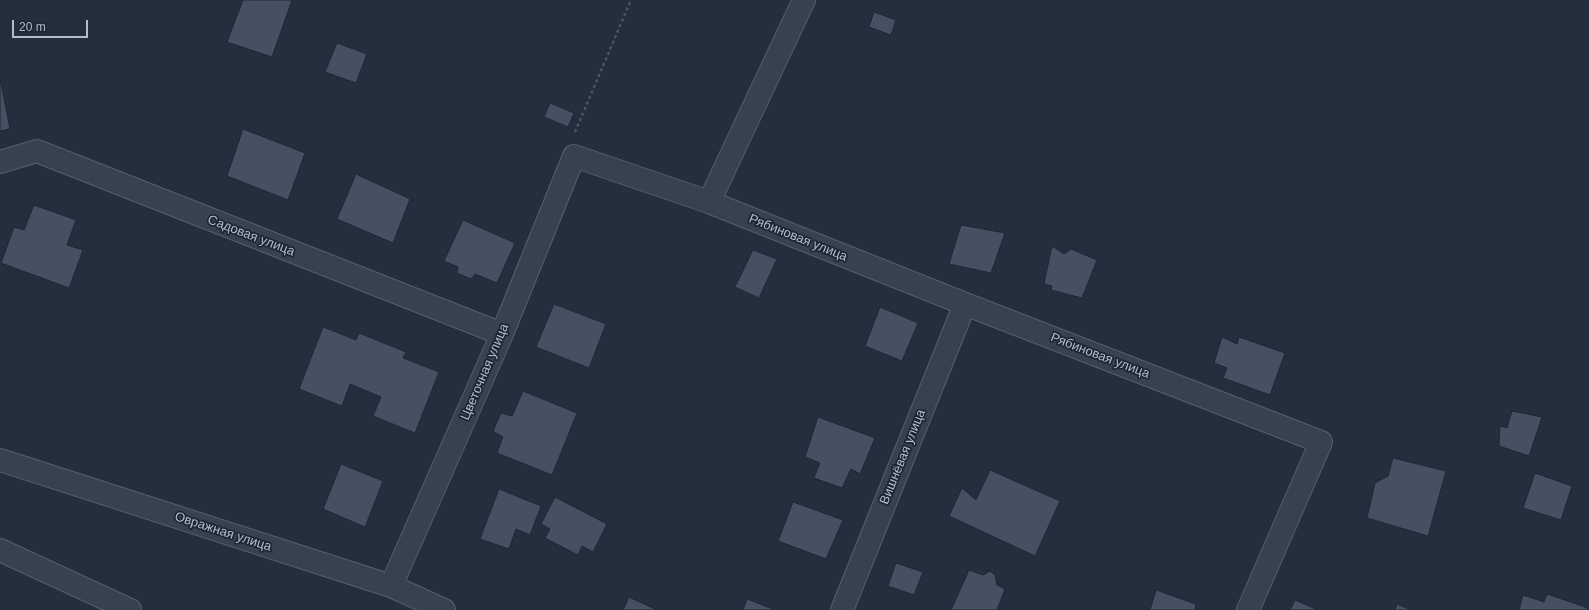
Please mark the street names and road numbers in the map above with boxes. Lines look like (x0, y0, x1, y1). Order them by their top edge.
street label: Рябиновая улица (747, 211, 849, 265)
street label: Садовая улица (205, 212, 297, 260)
street label: Цветочная улица (458, 321, 512, 423)
street label: Рябиновая улица (1048, 330, 1152, 382)
street label: Вишнёвая улица (877, 407, 929, 507)
street label: Овражная улица (173, 509, 273, 555)

